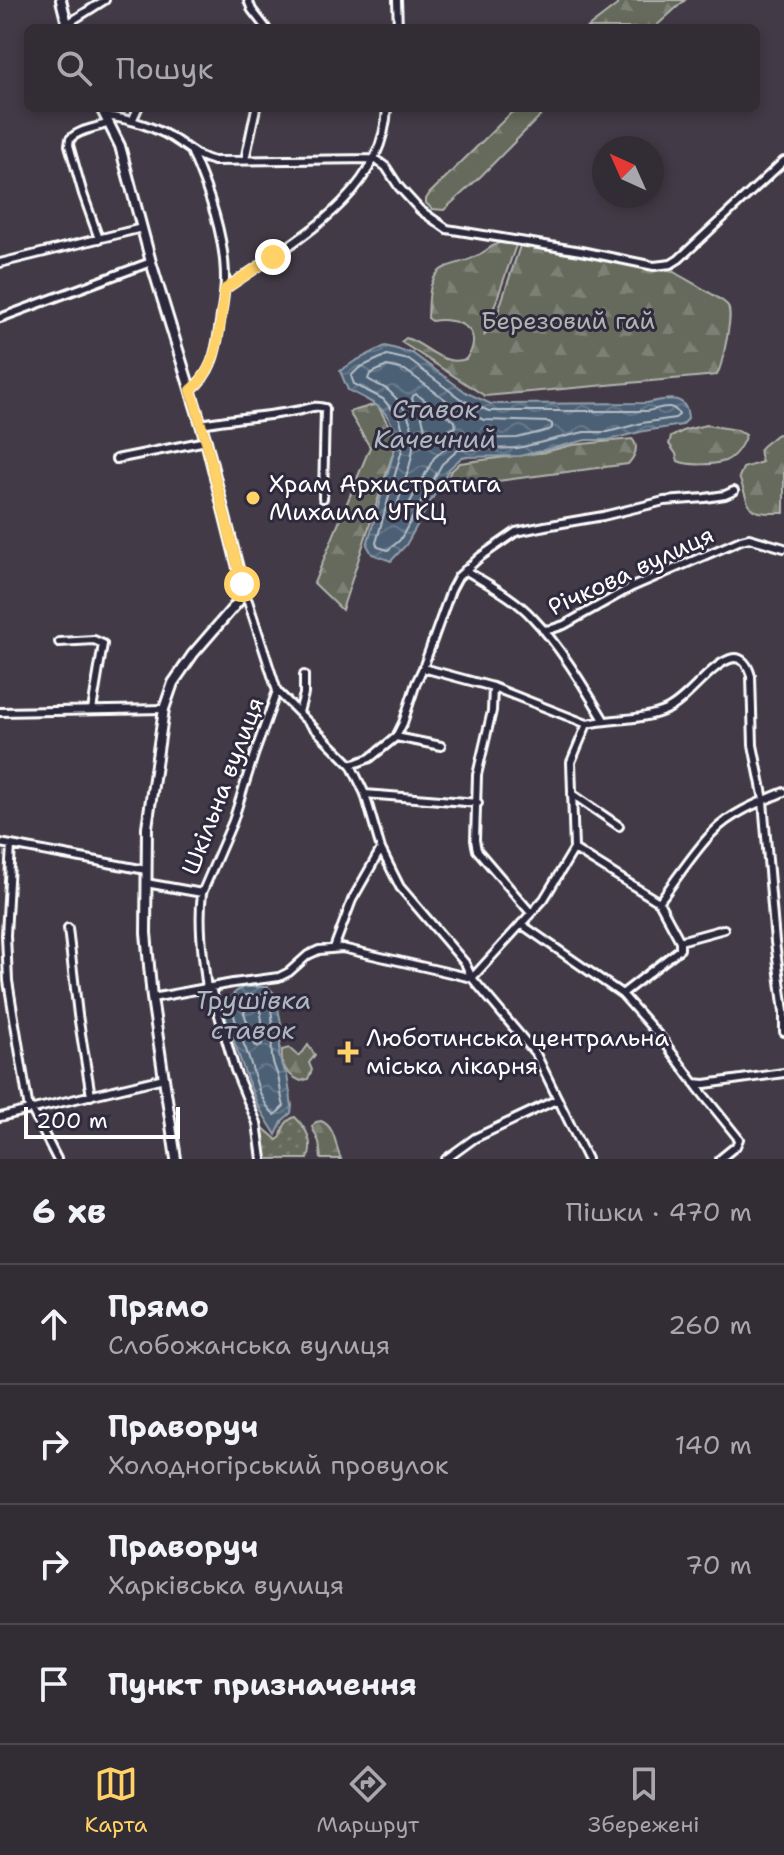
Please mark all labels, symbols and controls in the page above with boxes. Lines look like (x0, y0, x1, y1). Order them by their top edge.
search box (24, 24, 760, 112)
icon: search (52, 46, 96, 90)
text: Пошук (116, 48, 213, 89)
north arrow (592, 136, 664, 208)
route end (255, 239, 291, 275)
park label: Березовий гай (481, 305, 655, 337)
water label: Ставок Качечний (374, 391, 496, 456)
place label: Храм Архистратига Михаила УГКЦ (269, 468, 501, 528)
marker: Храм Архистратига Михаила УГКЦ (244, 489, 262, 507)
street label: Річкова вулиця (543, 519, 719, 623)
route start (224, 566, 260, 602)
street label: Шкільна вулиця (174, 693, 272, 879)
water label: Трушівка ставок (195, 982, 311, 1047)
place label: Люботинська центральна міська лікарня (366, 1022, 669, 1082)
marker: Люботинська центральна міська лікарня (337, 1041, 359, 1063)
scale bar (24, 1103, 180, 1139)
text: 200 m (36, 1106, 108, 1135)
text: 6 хв (32, 1188, 106, 1234)
text: Пішки · 470 m (566, 1194, 752, 1229)
text: Прямо (108, 1286, 209, 1327)
icon: ahead (32, 1302, 76, 1346)
text: 260 m (668, 1307, 752, 1342)
text: Слобожанська вулиця (108, 1327, 390, 1362)
text: Праворуч (108, 1406, 258, 1447)
icon: right (32, 1422, 76, 1466)
text: 140 m (675, 1427, 752, 1462)
text: Холодногірський провулок (108, 1447, 448, 1482)
text: Праворуч (108, 1526, 258, 1567)
icon: right (32, 1542, 76, 1586)
text: 70 m (685, 1547, 752, 1582)
text: Харківська вулиця (108, 1567, 344, 1602)
icon: arrive (32, 1662, 76, 1706)
text: Пункт призначення (108, 1664, 417, 1705)
tab: Карта (85, 1762, 147, 1839)
tab: Маршрут (316, 1762, 419, 1839)
tab: Збережені (588, 1762, 699, 1839)

